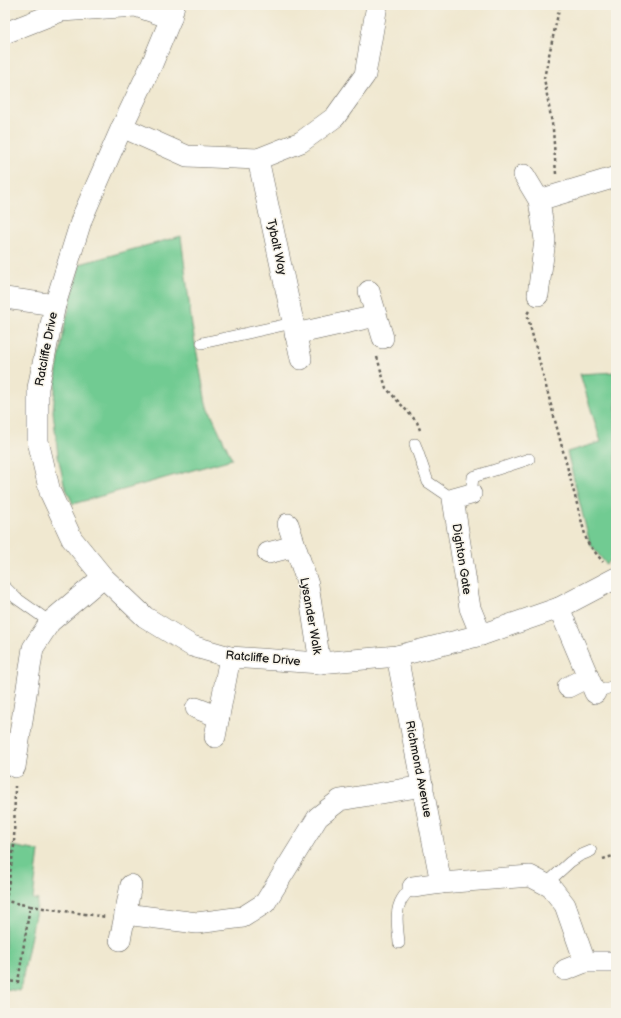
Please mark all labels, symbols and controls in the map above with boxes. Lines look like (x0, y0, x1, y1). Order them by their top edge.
street label: Tybalt Way (263, 218, 290, 277)
street label: Ratcliffe Drive (32, 311, 61, 387)
street label: Dighton Gate (449, 523, 475, 596)
street label: Lysander Walk (296, 576, 325, 656)
street label: Ratcliffe Drive (225, 648, 301, 669)
street label: Richmond Avenue (402, 719, 435, 819)

